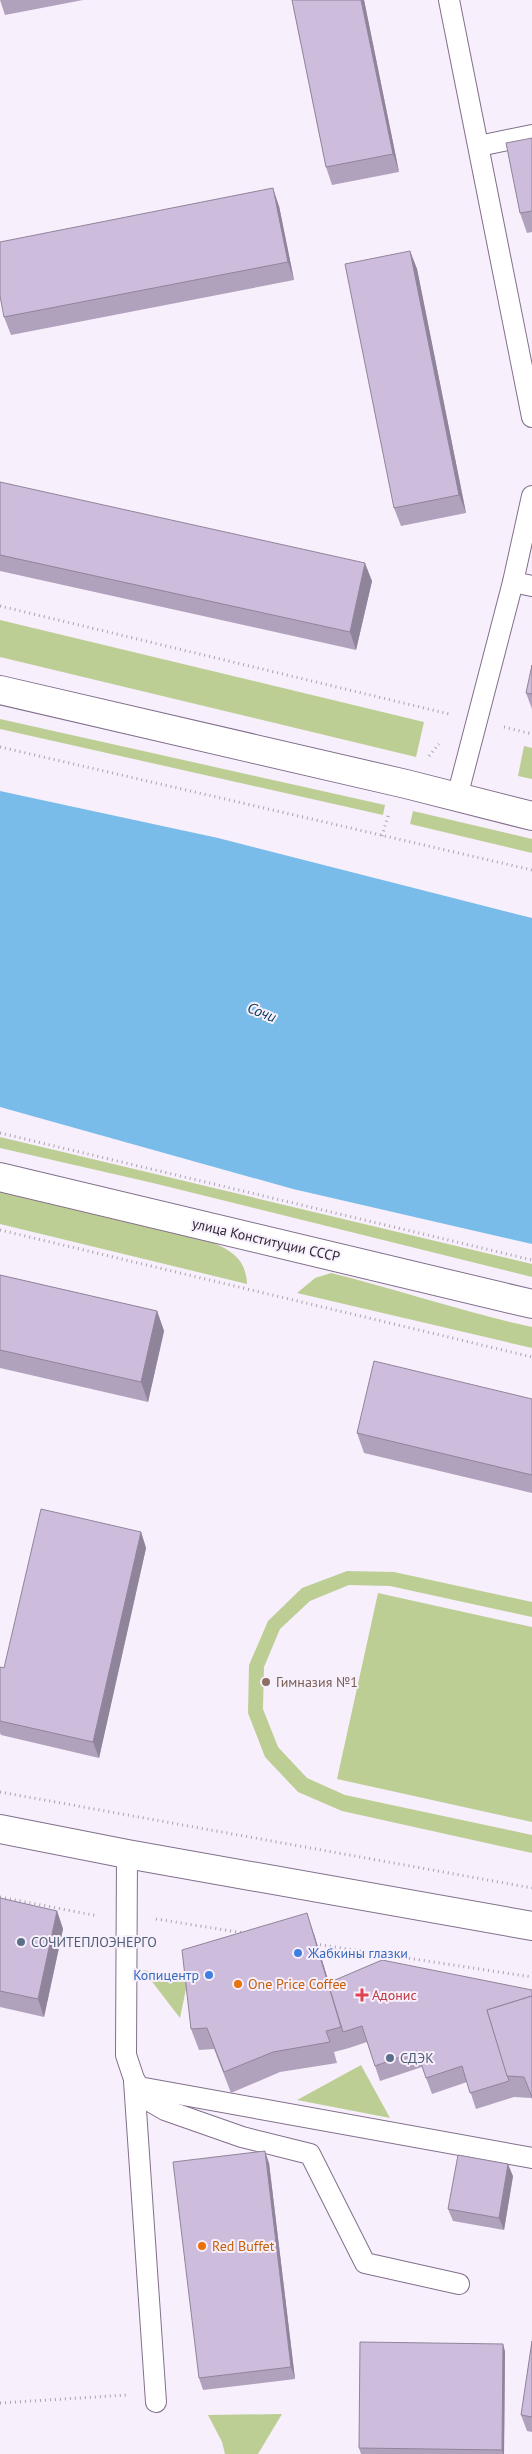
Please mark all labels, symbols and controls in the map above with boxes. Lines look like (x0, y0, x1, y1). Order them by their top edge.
water label: Сочи (245, 998, 280, 1026)
street label: улица Конституции СССР (190, 1214, 342, 1266)
place label: Гимназия №1 (276, 1673, 358, 1691)
marker: Гимназия №1 (260, 1676, 272, 1688)
place label: СОЧИТЕПЛОЭНЕРГО (31, 1933, 157, 1951)
marker: СОЧИТЕПЛОЭНЕРГО (15, 1936, 27, 1948)
place label: Жабкины глазки (307, 1944, 408, 1962)
marker: Жабкины глазки (292, 1947, 304, 1959)
place label: Копицентр (133, 1966, 199, 1984)
marker: Копицентр (203, 1969, 215, 1981)
place label: One Price Coffee (248, 1975, 346, 1993)
marker: One Price Coffee (232, 1978, 244, 1990)
place label: Адонис (372, 1986, 417, 2004)
marker: Адонис (356, 1989, 368, 2001)
place label: СДЭК (400, 2049, 434, 2067)
marker: СДЭК (384, 2052, 396, 2064)
place label: Red Buffet (212, 2237, 275, 2255)
marker: Red Buffet (196, 2240, 208, 2252)

